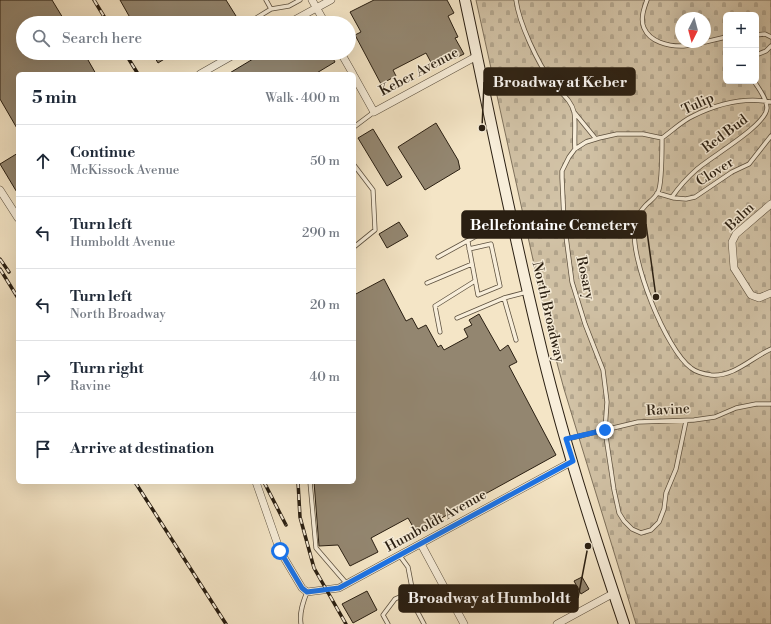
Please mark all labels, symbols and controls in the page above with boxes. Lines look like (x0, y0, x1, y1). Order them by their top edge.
north arrow (675, 12, 711, 48)
map controls (723, 12, 759, 84)
button: + (723, 12, 759, 48)
search box (16, 16, 356, 60)
icon: search (30, 27, 52, 49)
text: Search here (62, 29, 142, 48)
street label: Keber Avenue (376, 44, 462, 100)
button: − (723, 48, 759, 84)
callout: Broadway at Keber (484, 68, 635, 95)
text: Broadway at Keber (493, 73, 628, 92)
text: 5 min (32, 87, 77, 109)
street label: Tulip (679, 89, 717, 119)
text: Walk · 400 m (265, 90, 340, 106)
street label: Red Bud (698, 111, 752, 157)
text: Continue (70, 143, 135, 162)
icon: ahead (32, 150, 54, 172)
text: 50 m (310, 153, 340, 169)
street label: Clover (693, 153, 737, 191)
text: McKissock Avenue (70, 162, 179, 178)
street label: Balm (721, 199, 758, 236)
callout: Bellefontaine Cemetery (462, 211, 646, 238)
text: Turn left (70, 215, 132, 234)
text: Bellefontaine Cemetery (470, 216, 639, 235)
icon: left (32, 222, 54, 244)
text: 290 m (302, 225, 340, 241)
text: Humboldt Avenue (70, 234, 175, 250)
street label: Rosary (572, 255, 598, 302)
street label: North Broadway (528, 260, 568, 364)
text: Turn left (70, 287, 132, 306)
icon: left (32, 294, 54, 316)
text: 20 m (310, 297, 340, 313)
text: North Broadway (70, 306, 166, 322)
text: Turn right (70, 359, 144, 378)
icon: right (32, 366, 54, 388)
text: 40 m (310, 369, 340, 385)
text: Ravine (70, 378, 111, 394)
street label: Ravine (646, 400, 690, 420)
route end (596, 421, 614, 439)
icon: arrive (32, 438, 54, 460)
text: Arrive at destination (70, 439, 214, 458)
street label: Humboldt Avenue (382, 486, 490, 556)
route start (271, 542, 289, 560)
callout: Broadway at Humboldt (399, 585, 578, 612)
text: Broadway at Humboldt (408, 589, 571, 608)

